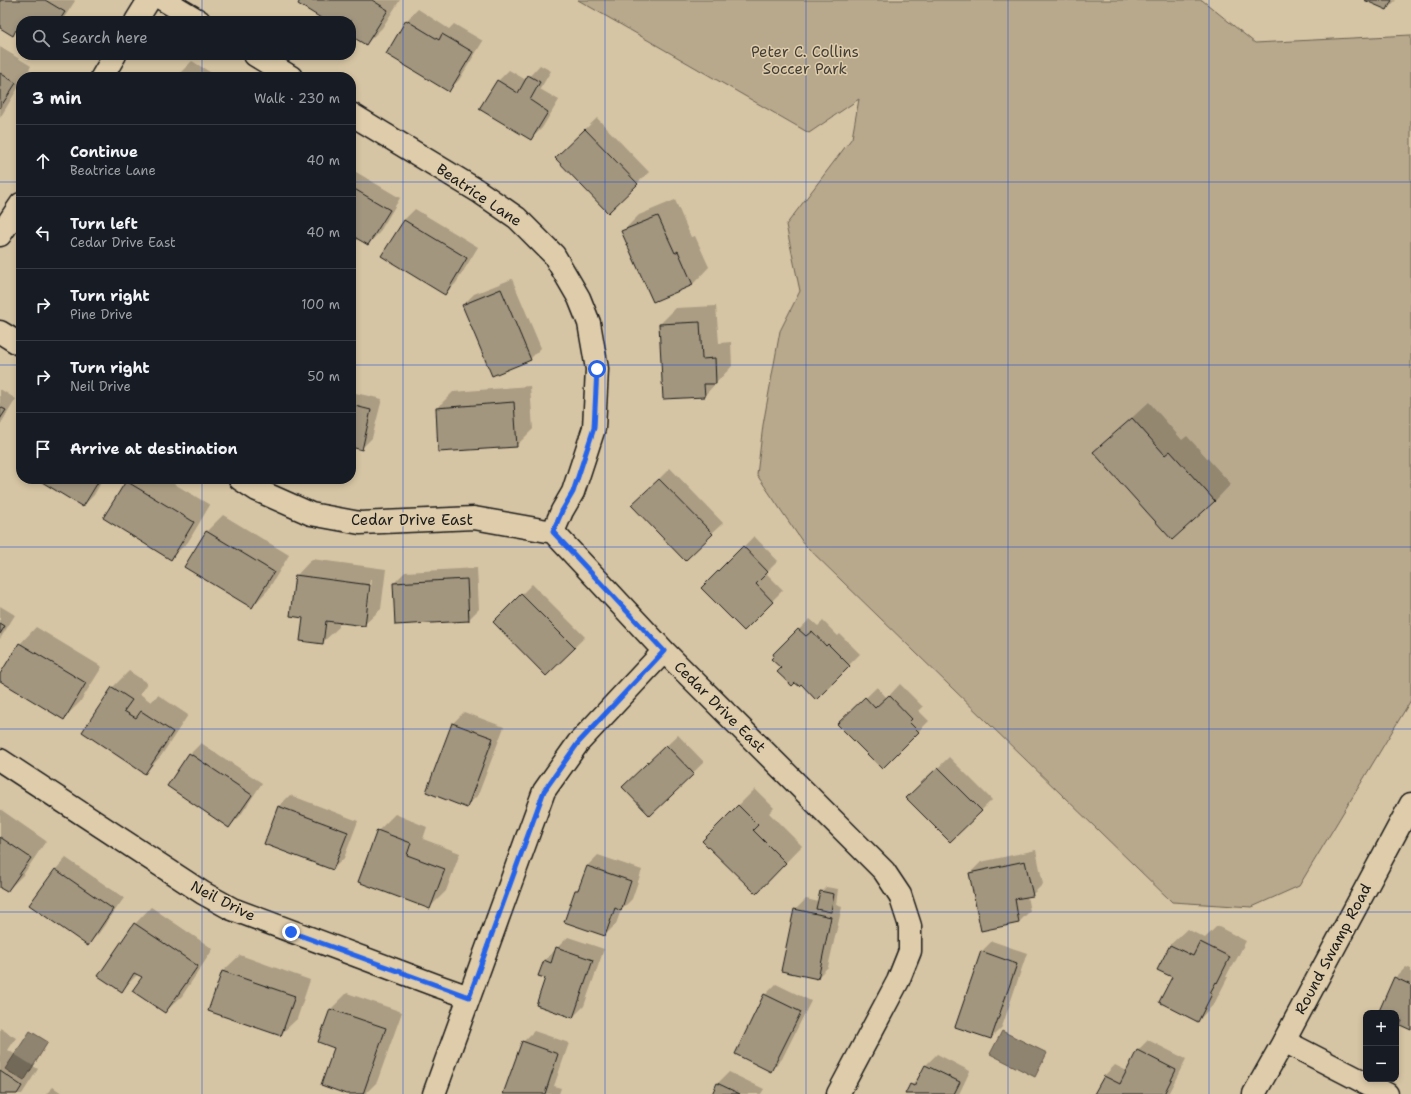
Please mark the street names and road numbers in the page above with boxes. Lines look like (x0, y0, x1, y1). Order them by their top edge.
street label: Beatrice Lane (432, 159, 526, 231)
street label: Cedar Drive East (351, 510, 473, 530)
street label: Cedar Drive East (670, 657, 770, 757)
street label: Neil Drive (187, 876, 259, 926)
street label: Round Swamp Road (1290, 880, 1376, 1018)

